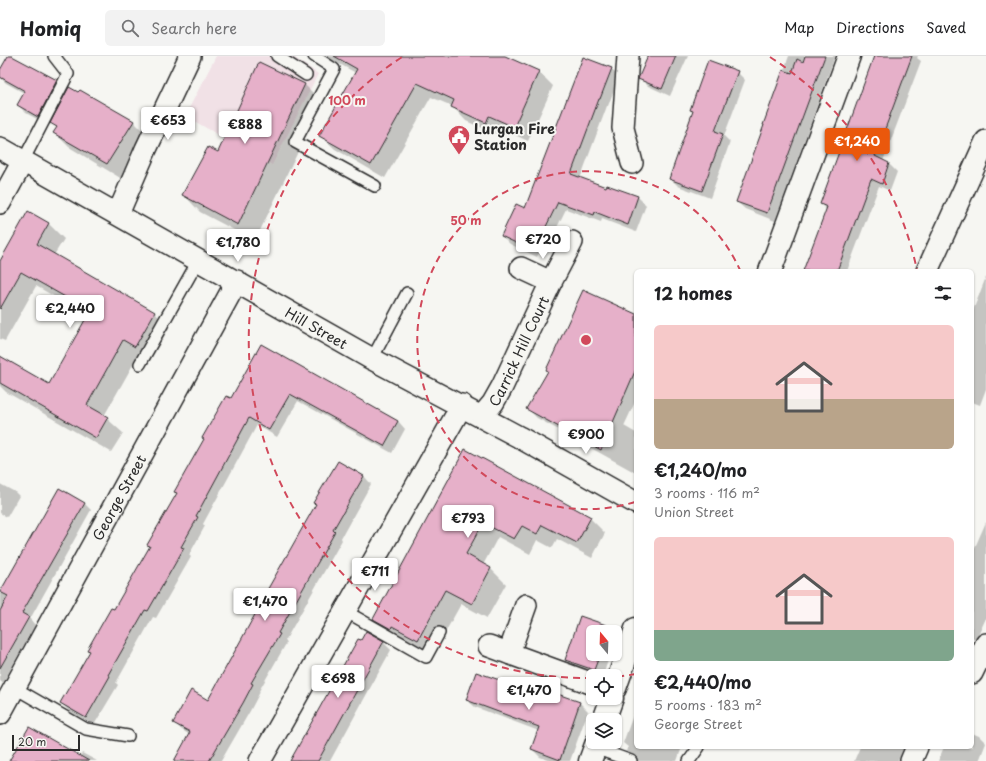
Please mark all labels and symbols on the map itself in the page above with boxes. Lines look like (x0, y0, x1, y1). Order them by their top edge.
text: 100 m (328, 91, 366, 109)
pin: €653 (144, 107, 192, 141)
pin: €888 (221, 111, 269, 145)
place label: Lurgan Fire Station (474, 118, 555, 155)
public building icon: Lurgan Fire Station (446, 123, 472, 156)
pin: €1,240 (824, 128, 890, 162)
text: 50 m (450, 211, 482, 229)
pin: €720 (519, 226, 567, 260)
pin: €1,780 (205, 229, 271, 263)
street label: Carrick Hill Court (483, 292, 554, 410)
pin: €2,440 (37, 295, 103, 329)
street label: Hill Street (282, 301, 352, 354)
centre of rings (579, 333, 593, 347)
pin: €900 (562, 421, 610, 455)
street label: George Street (87, 450, 151, 544)
pin: €793 (444, 505, 492, 539)
pin: €711 (351, 558, 399, 592)
pin: €1,470 (232, 588, 298, 622)
north arrow (586, 625, 622, 661)
pin: €698 (314, 665, 362, 699)
pin: €1,470 (496, 677, 562, 711)
scale bar (12, 733, 80, 752)

